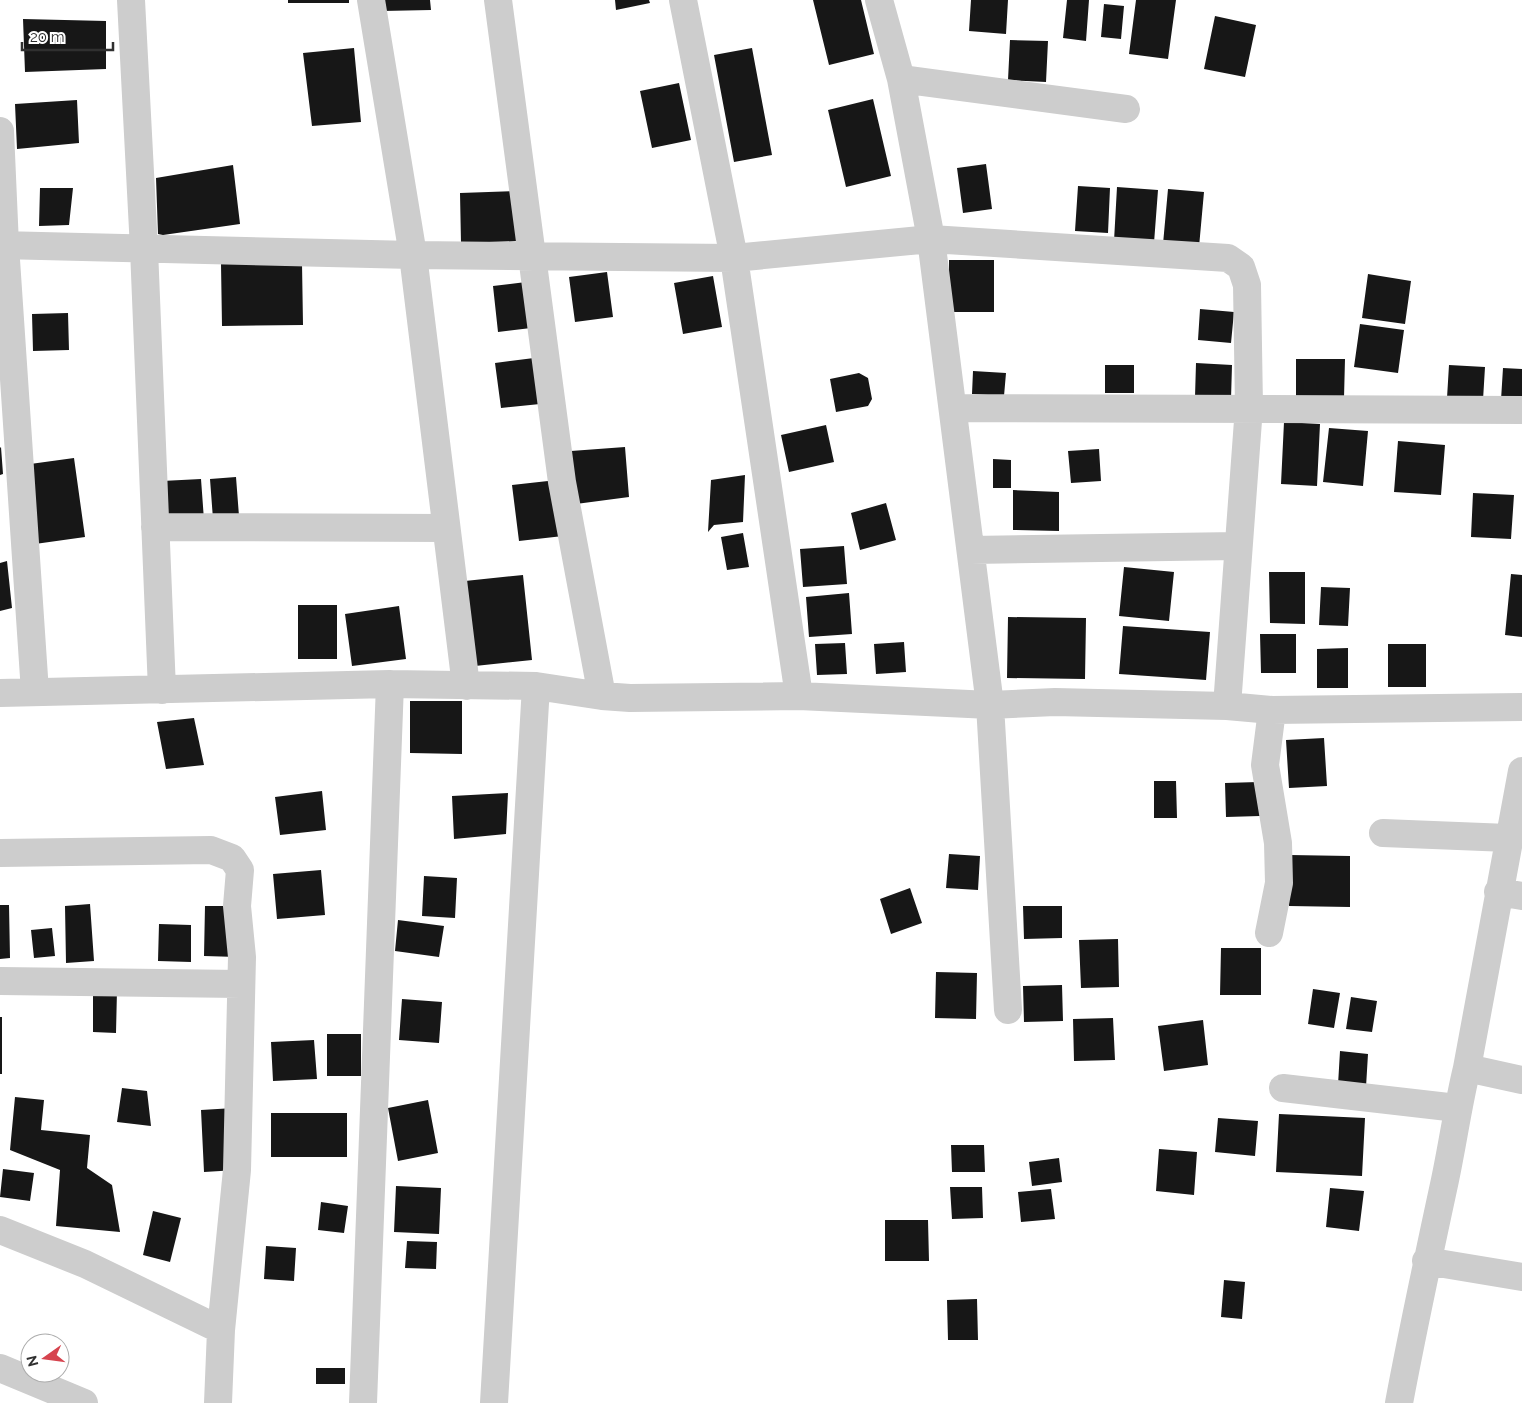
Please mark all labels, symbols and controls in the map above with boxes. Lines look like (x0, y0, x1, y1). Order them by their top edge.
scale bar (22, 20, 114, 52)
text: 20 m (30, 28, 65, 46)
north arrow (20, 1333, 70, 1383)
text: N (23, 1354, 41, 1368)

